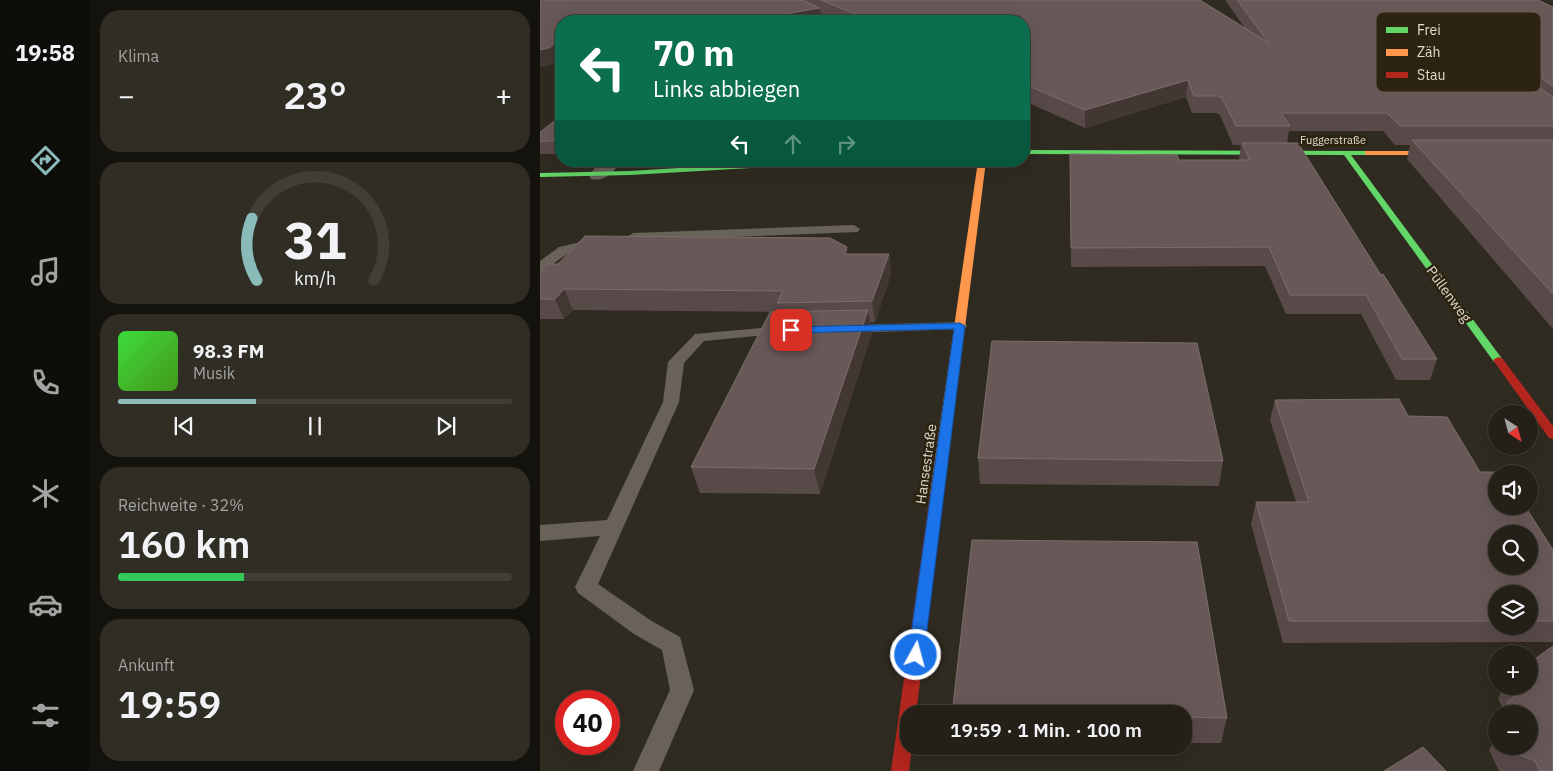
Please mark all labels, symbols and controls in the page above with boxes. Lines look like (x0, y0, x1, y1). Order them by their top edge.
legend (1376, 12, 1541, 92)
text: Frei (1417, 21, 1441, 39)
text: 70 m (653, 30, 735, 76)
icon: left (570, 35, 635, 100)
text: 19:58 (15, 38, 75, 67)
text: Zäh (1417, 43, 1441, 61)
text: Klima (118, 46, 159, 66)
text: Stau (1417, 66, 1445, 84)
text: 23° (283, 70, 347, 119)
text: Links abbiegen (653, 74, 800, 103)
text: − (118, 77, 135, 114)
text: + (495, 77, 512, 114)
icon: left (726, 130, 754, 158)
icon: ahead (779, 130, 807, 158)
icon: right (832, 130, 860, 158)
street label: Fuggerstraße (1300, 133, 1366, 147)
icon: directions (28, 143, 63, 178)
text: 31 (284, 206, 346, 273)
icon: music (28, 254, 63, 289)
street label: Püllenweg (1423, 262, 1476, 326)
text: km/h (294, 267, 336, 290)
pin (770, 309, 812, 351)
icon: arrive (777, 316, 805, 344)
text: 98.3 FM (193, 339, 264, 363)
text: Musik (193, 363, 235, 383)
icon: phone (28, 365, 63, 400)
north arrow (1488, 405, 1538, 455)
map controls (1488, 405, 1538, 755)
icon: previous (170, 412, 198, 440)
icon: pause (301, 412, 329, 440)
icon: next (432, 412, 460, 440)
street label: Hansestraße (911, 422, 941, 505)
button: sound (1488, 465, 1538, 515)
icon: climate (28, 476, 63, 511)
text: Reichweite · 32% (118, 495, 244, 515)
text: 160 km (118, 519, 250, 568)
button: search (1488, 525, 1538, 575)
button: layers (1488, 585, 1538, 635)
icon: car (28, 587, 63, 622)
position arrow (889, 628, 941, 680)
button: + (1488, 645, 1538, 695)
text: Ankunft (118, 655, 175, 675)
text: 19:59 (118, 679, 221, 728)
speed limit sign: 40 (555, 690, 620, 755)
icon: filters (28, 698, 63, 733)
button: − (1488, 705, 1538, 755)
text: 19:59 · 1 Min. · 100 m (950, 718, 1142, 742)

